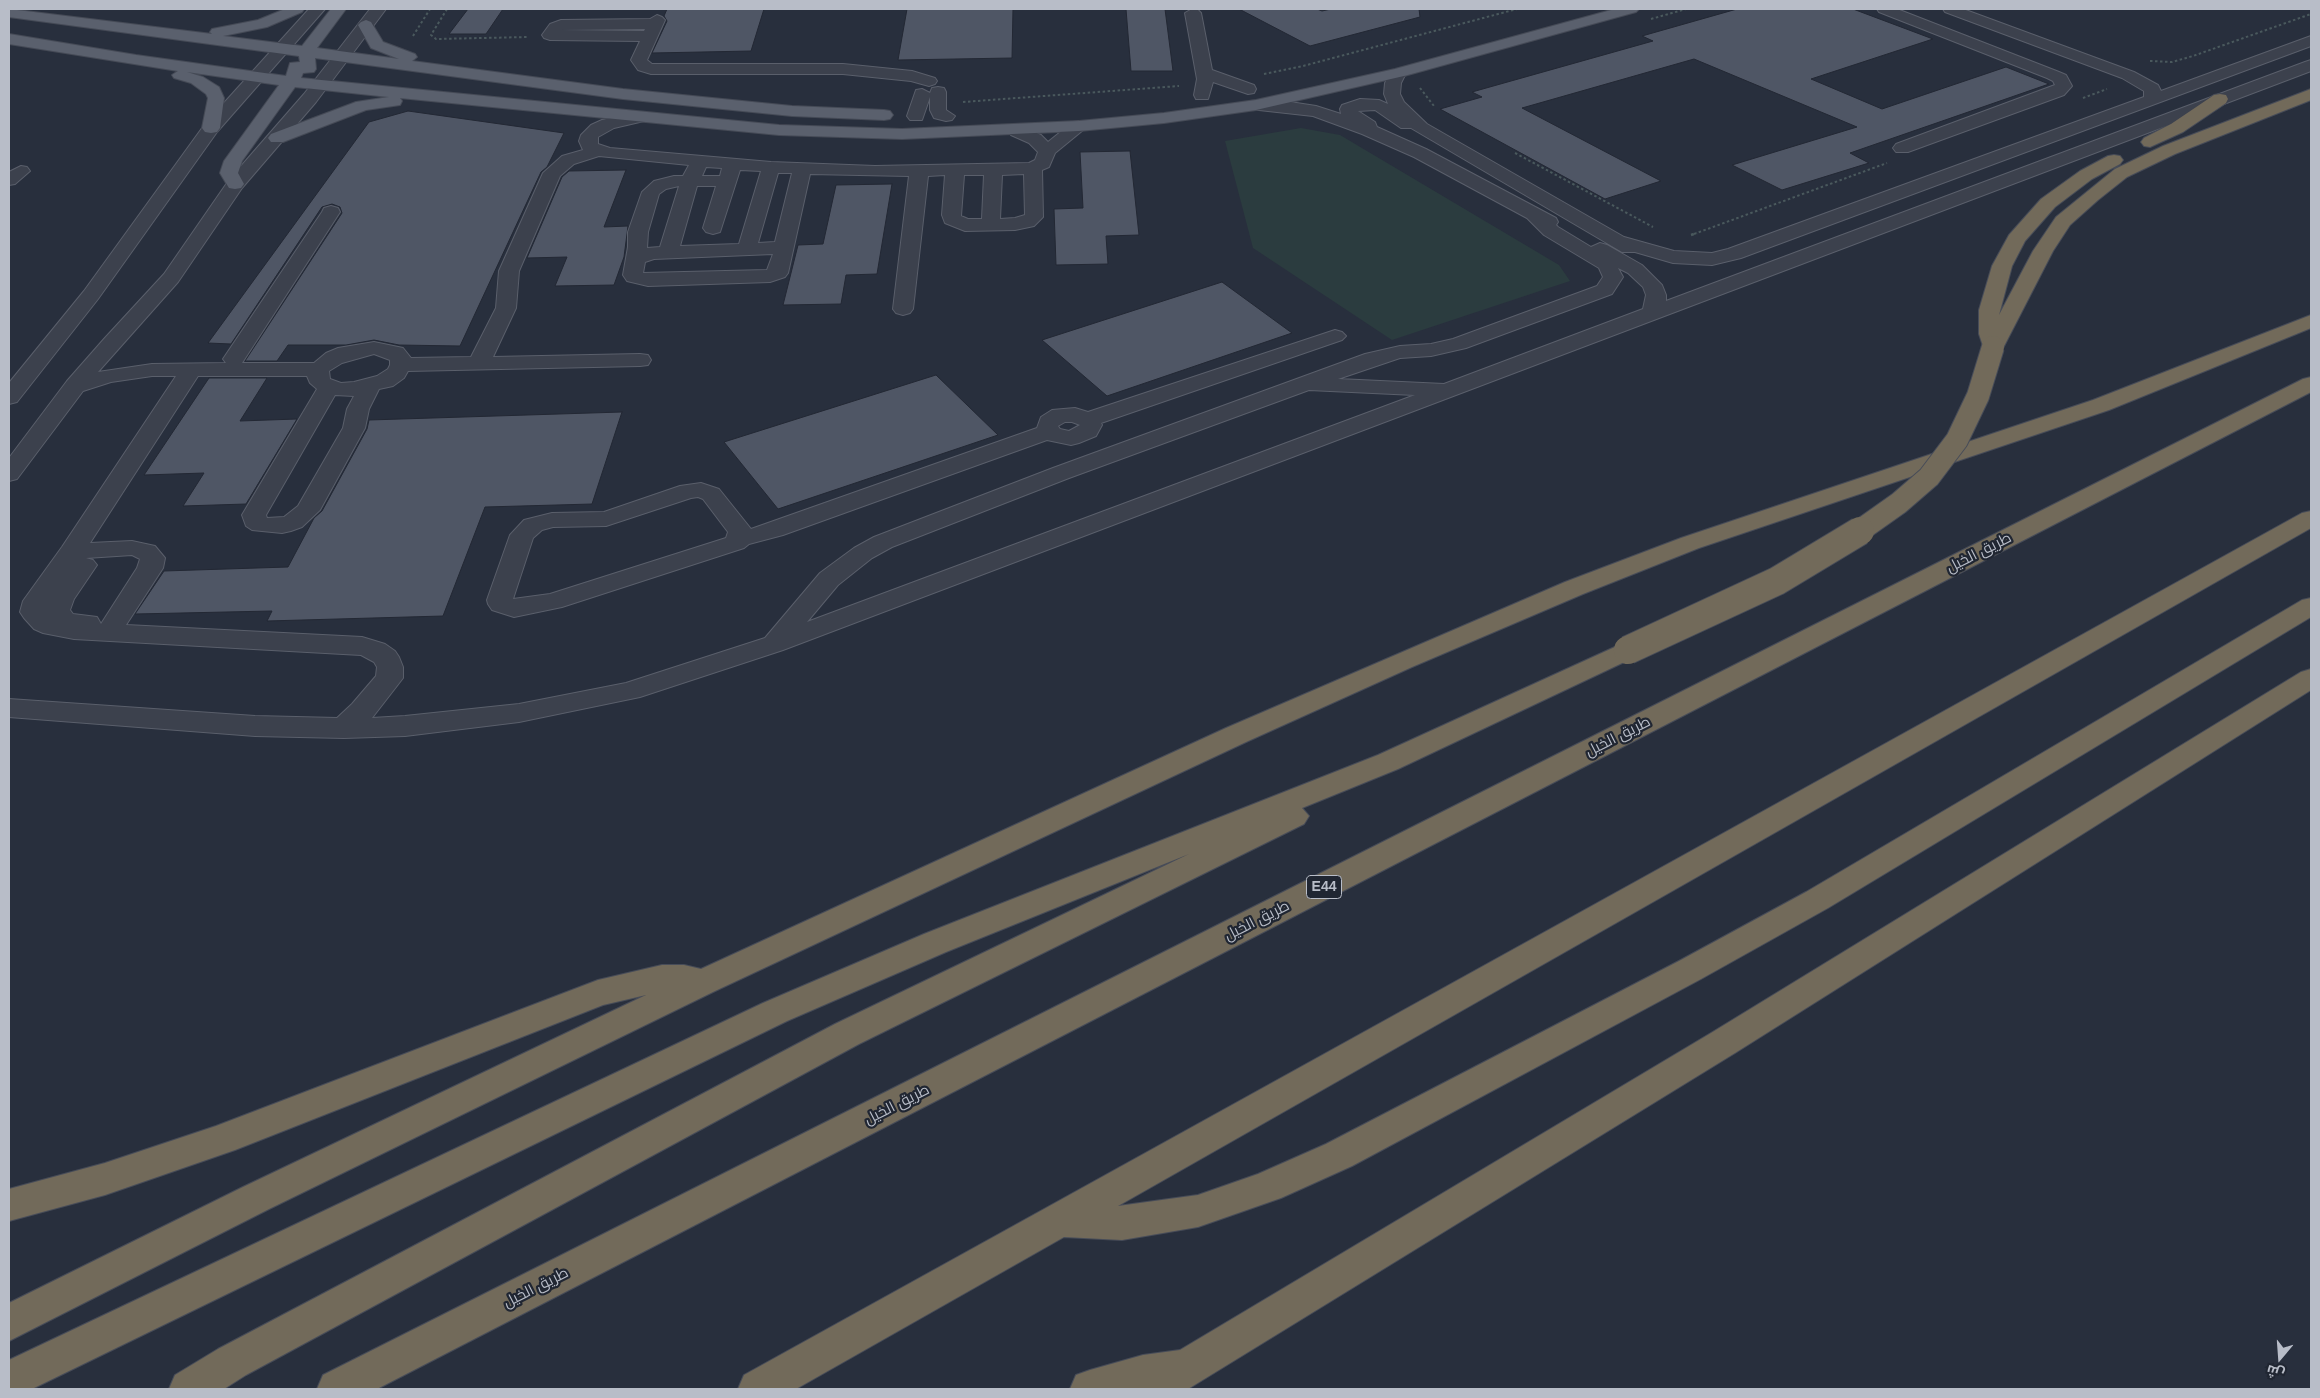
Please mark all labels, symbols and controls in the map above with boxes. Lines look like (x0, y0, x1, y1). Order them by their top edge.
street label: طريق الخيل (1943, 529, 2015, 577)
street label: طريق الخيل (1582, 713, 1654, 761)
road number: E44 (1306, 876, 1342, 899)
street label: طريق الخيل (1221, 897, 1293, 945)
street label: طريق الخيل (861, 1081, 933, 1129)
street label: طريق الخيل (500, 1264, 572, 1312)
north arrow (2255, 1333, 2305, 1383)
text: ش (2264, 1362, 2286, 1383)

